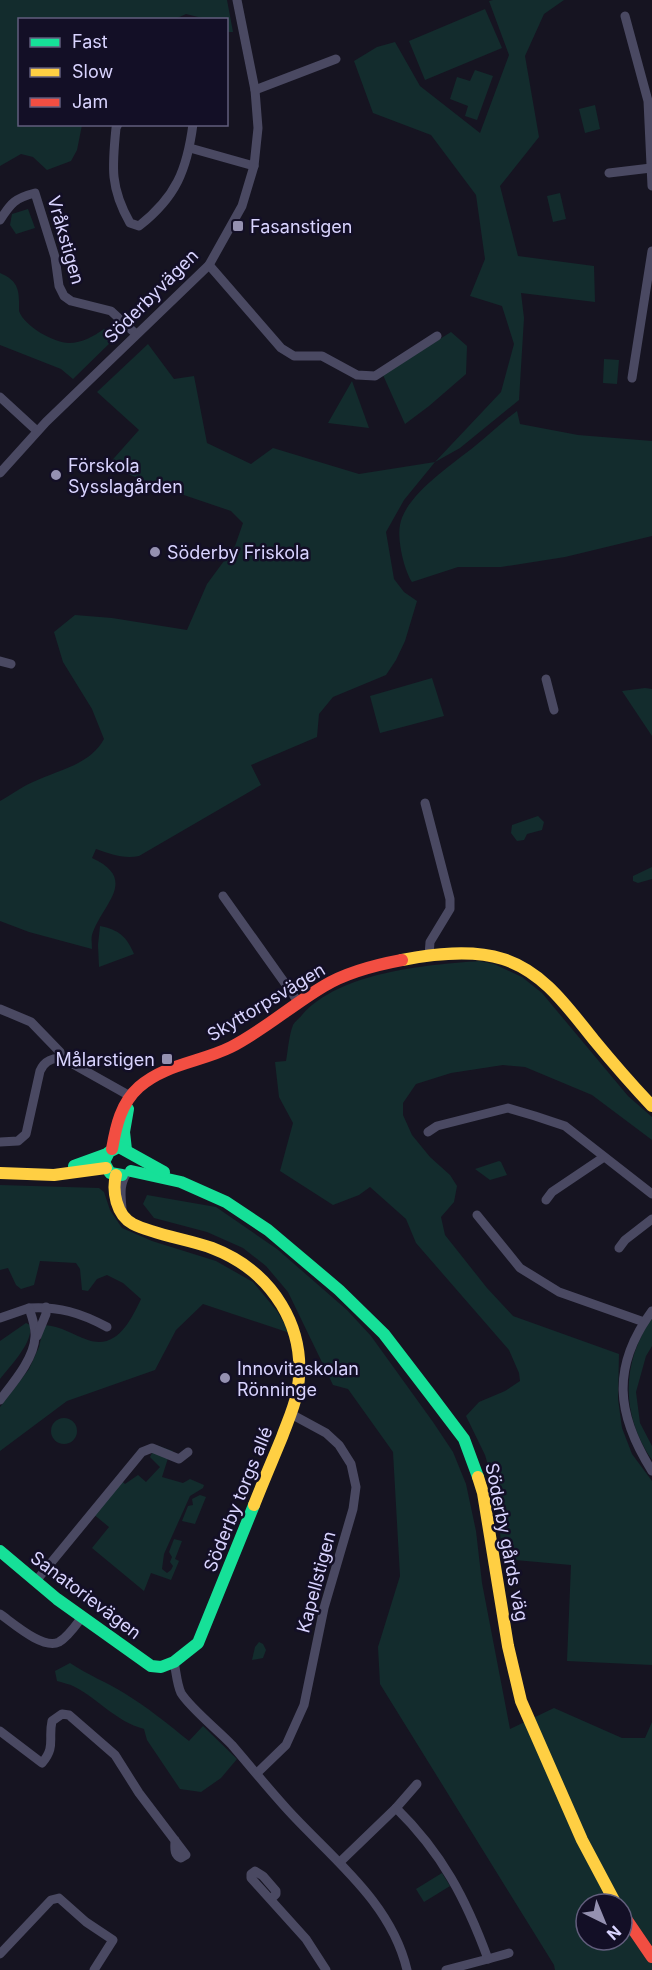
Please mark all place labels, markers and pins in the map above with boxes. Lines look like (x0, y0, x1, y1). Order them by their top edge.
place label: Fasanstigen (250, 216, 352, 237)
marker: Fasanstigen (231, 219, 245, 233)
place label: Förskola Sysslagården (68, 455, 183, 497)
marker: Förskola Sysslagården (49, 468, 63, 482)
place label: Söderby Friskola (167, 542, 310, 563)
marker: Söderby Friskola (148, 545, 162, 559)
place label: Målarstigen (55, 1049, 155, 1070)
marker: Målarstigen (160, 1052, 174, 1066)
place label: Innovitaskolan Rönninge (237, 1358, 359, 1400)
marker: Innovitaskolan Rönninge (218, 1371, 232, 1385)

